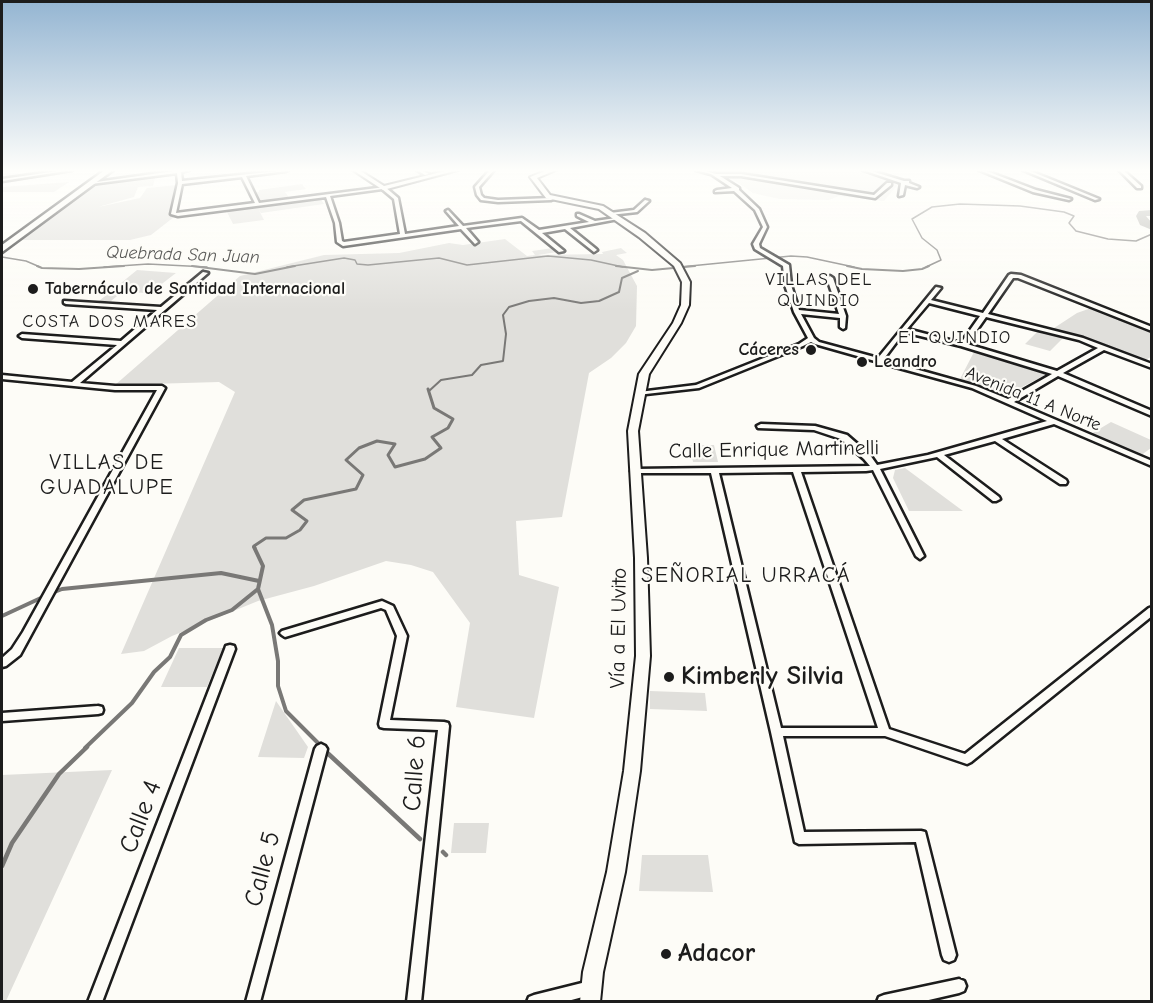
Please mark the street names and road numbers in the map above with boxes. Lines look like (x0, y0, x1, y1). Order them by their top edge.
street label: Avenida 11 A Norte (962, 362, 1104, 436)
street label: Calle Enrique Martinelli (669, 436, 879, 464)
street label: Vía a El Uvito (605, 567, 633, 689)
street label: Calle 6 (397, 734, 433, 812)
street label: Calle 4 (113, 776, 169, 858)
street label: Calle 5 (238, 828, 288, 910)

